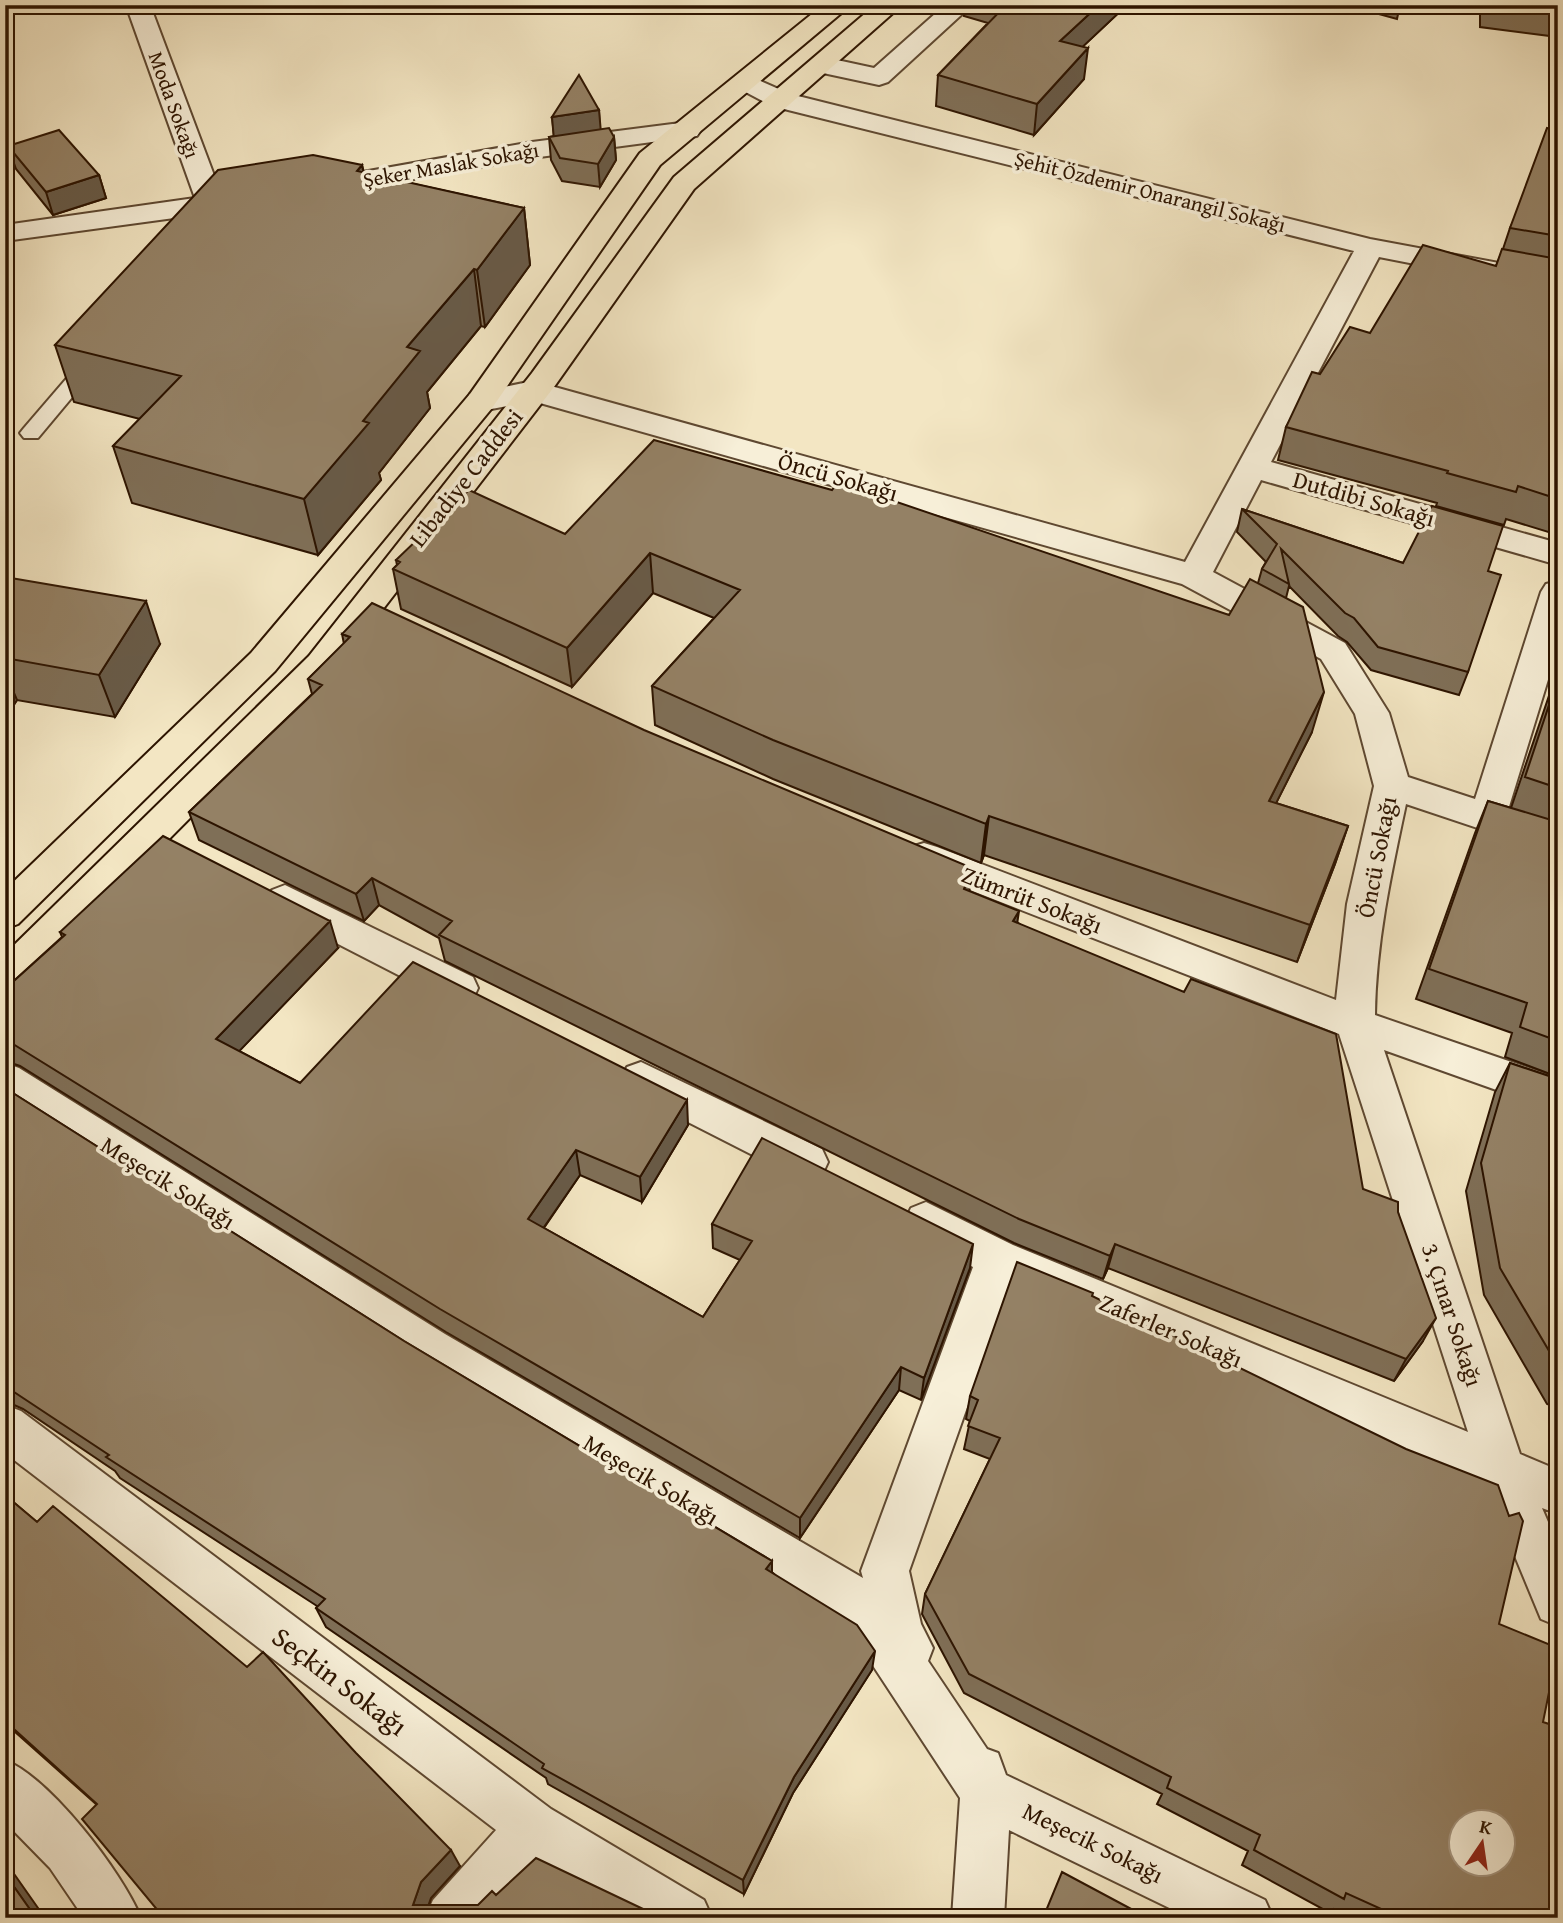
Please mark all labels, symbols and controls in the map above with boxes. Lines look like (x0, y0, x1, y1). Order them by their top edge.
street label: Moda Sokağı (141, 47, 208, 163)
street label: Şeker Maslak Sokağı (361, 134, 541, 195)
street label: Şehit Özdemir Onarangil Sokağı (1011, 143, 1289, 240)
street label: Libadiye Caddesi (400, 401, 531, 554)
street label: Öncü Sokağı (774, 443, 902, 510)
street label: Dutdibi Sokağı (1289, 462, 1439, 536)
street label: Öncü Sokağı (1348, 793, 1405, 921)
street label: Zümrüt Sokağı (957, 857, 1108, 943)
street label: Meşecik Sokağı (94, 1127, 243, 1238)
street label: 3. Çınar Sokağı (1413, 1239, 1492, 1391)
street label: Zaferler Sokağı (1094, 1285, 1248, 1376)
street label: Meşecik Sokağı (577, 1425, 726, 1534)
street label: Seçkin Sokağı (264, 1616, 417, 1745)
street label: Meşecik Sokağı (1017, 1793, 1170, 1892)
north arrow (1448, 1808, 1518, 1878)
text: K (1477, 1811, 1495, 1841)

